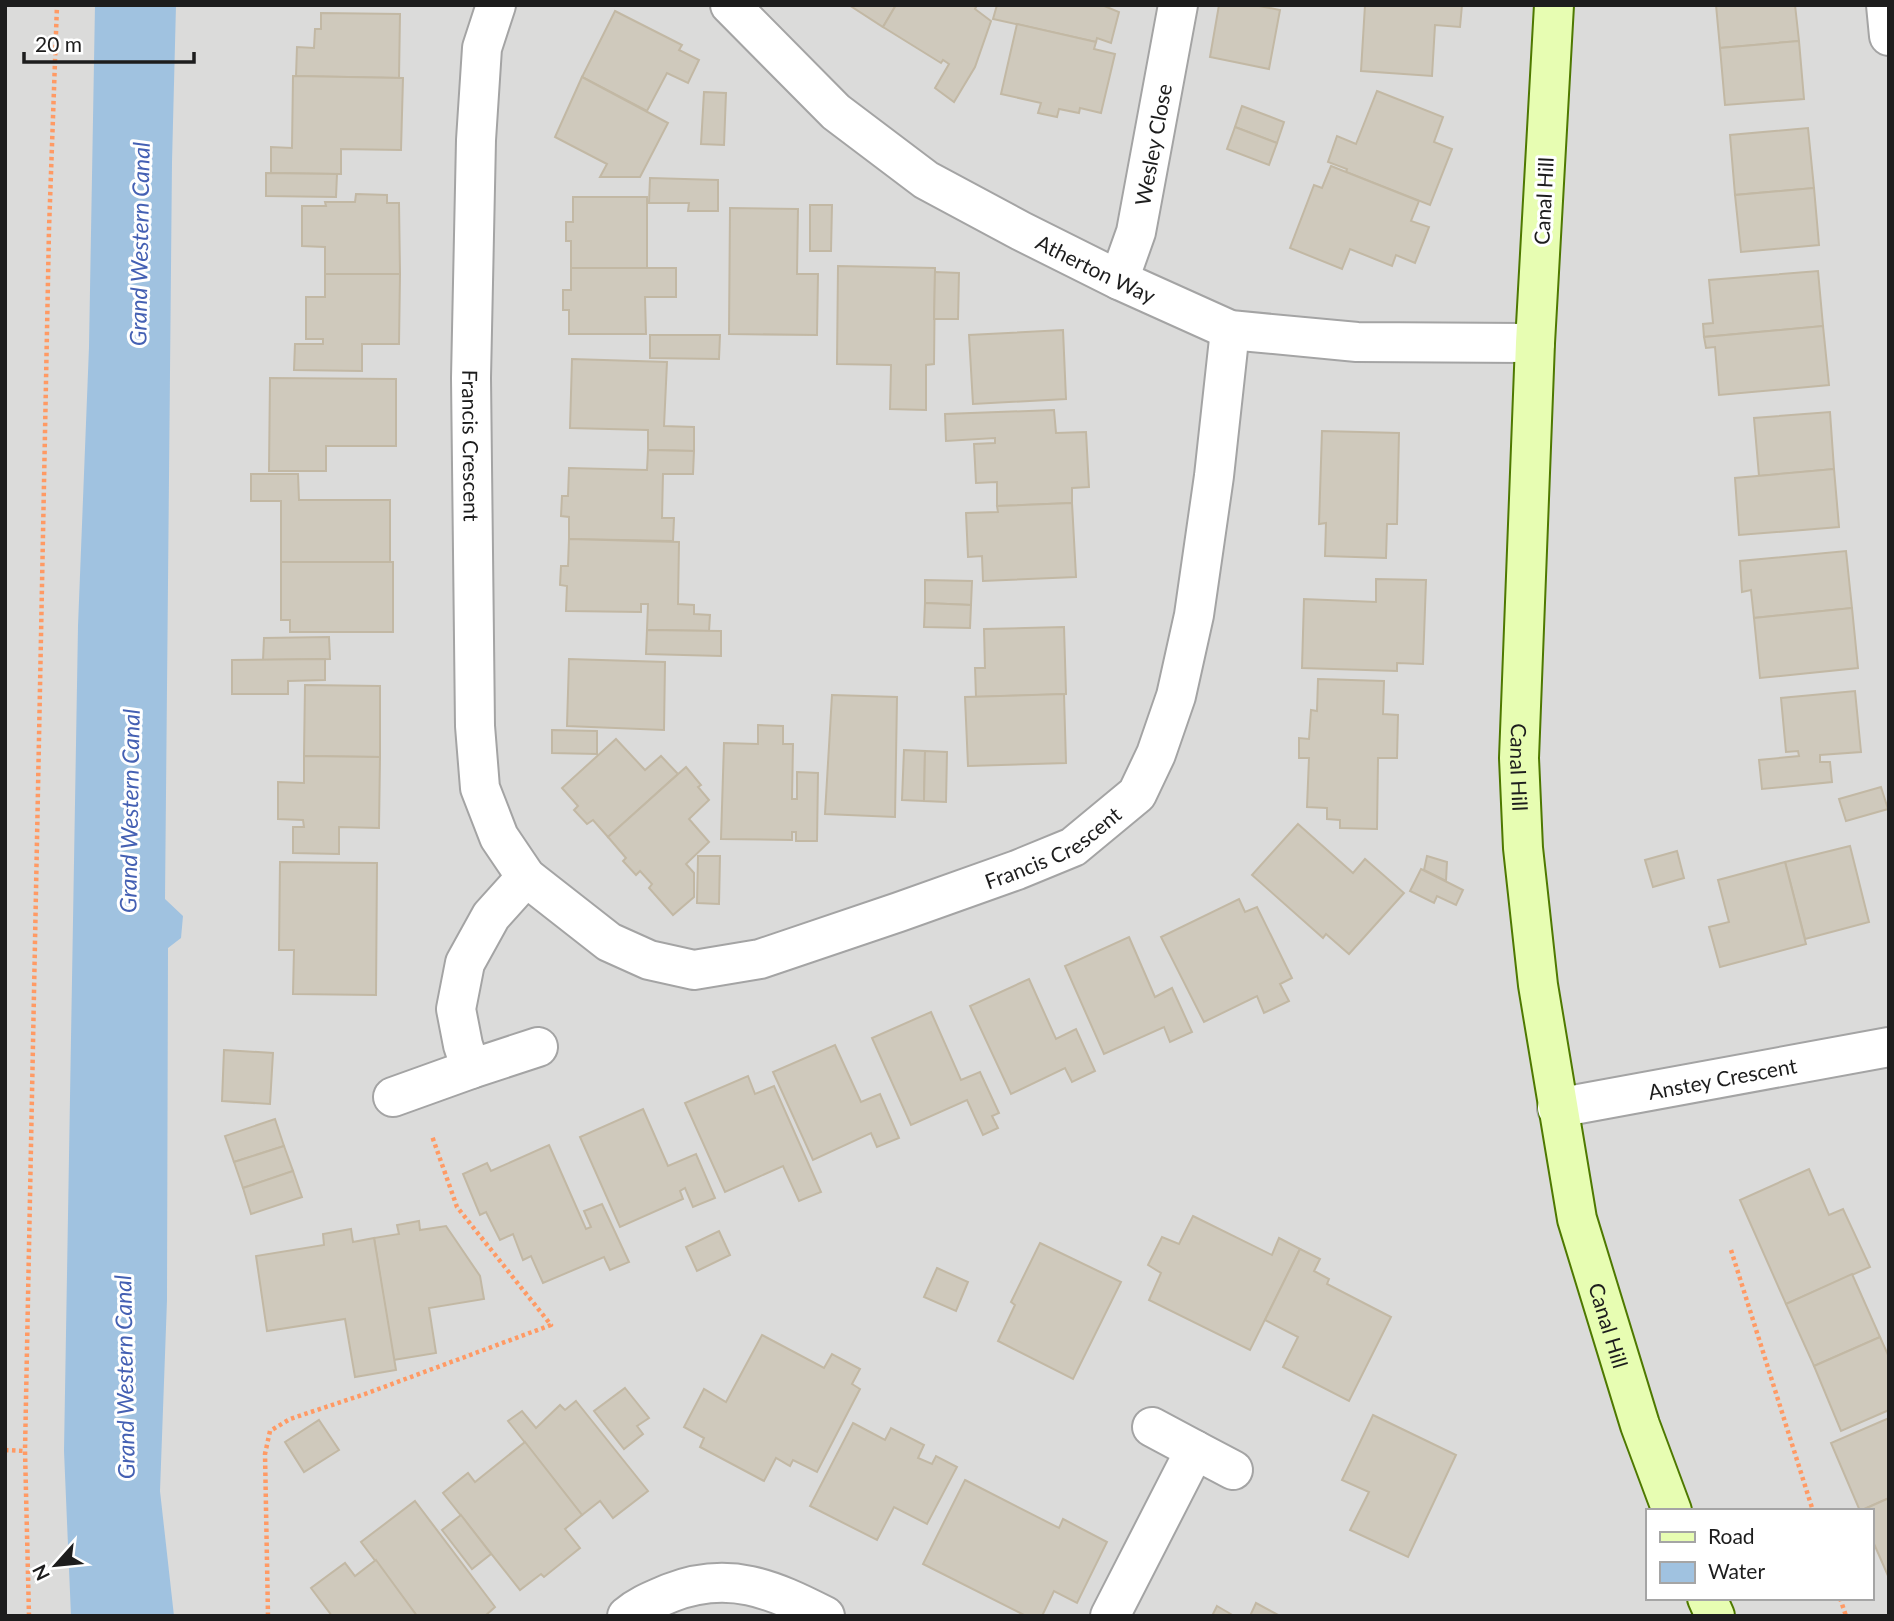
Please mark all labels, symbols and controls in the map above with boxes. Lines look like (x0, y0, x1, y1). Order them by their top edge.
scale bar (24, 21, 194, 65)
text: 20 m (35, 31, 82, 56)
street label: Wesley Close (1129, 81, 1176, 207)
water label: Grand Western Canal (123, 142, 155, 346)
street label: Canal Hill (1528, 157, 1558, 245)
street label: Atherton Way (1032, 228, 1160, 307)
street label: Francis Crescent (458, 369, 485, 522)
water label: Grand Western Canal (113, 709, 145, 913)
street label: Canal Hill (1506, 723, 1534, 812)
street label: Francis Crescent (981, 800, 1126, 893)
street label: Anstey Crescent (1646, 1052, 1799, 1104)
water label: Grand Western Canal (108, 1275, 140, 1479)
street label: Canal Hill (1585, 1280, 1634, 1371)
legend (1646, 1509, 1873, 1600)
text: Road (1708, 1523, 1755, 1548)
north arrow (21, 1530, 91, 1600)
text: Water (1708, 1558, 1765, 1583)
text: N (27, 1561, 54, 1585)

